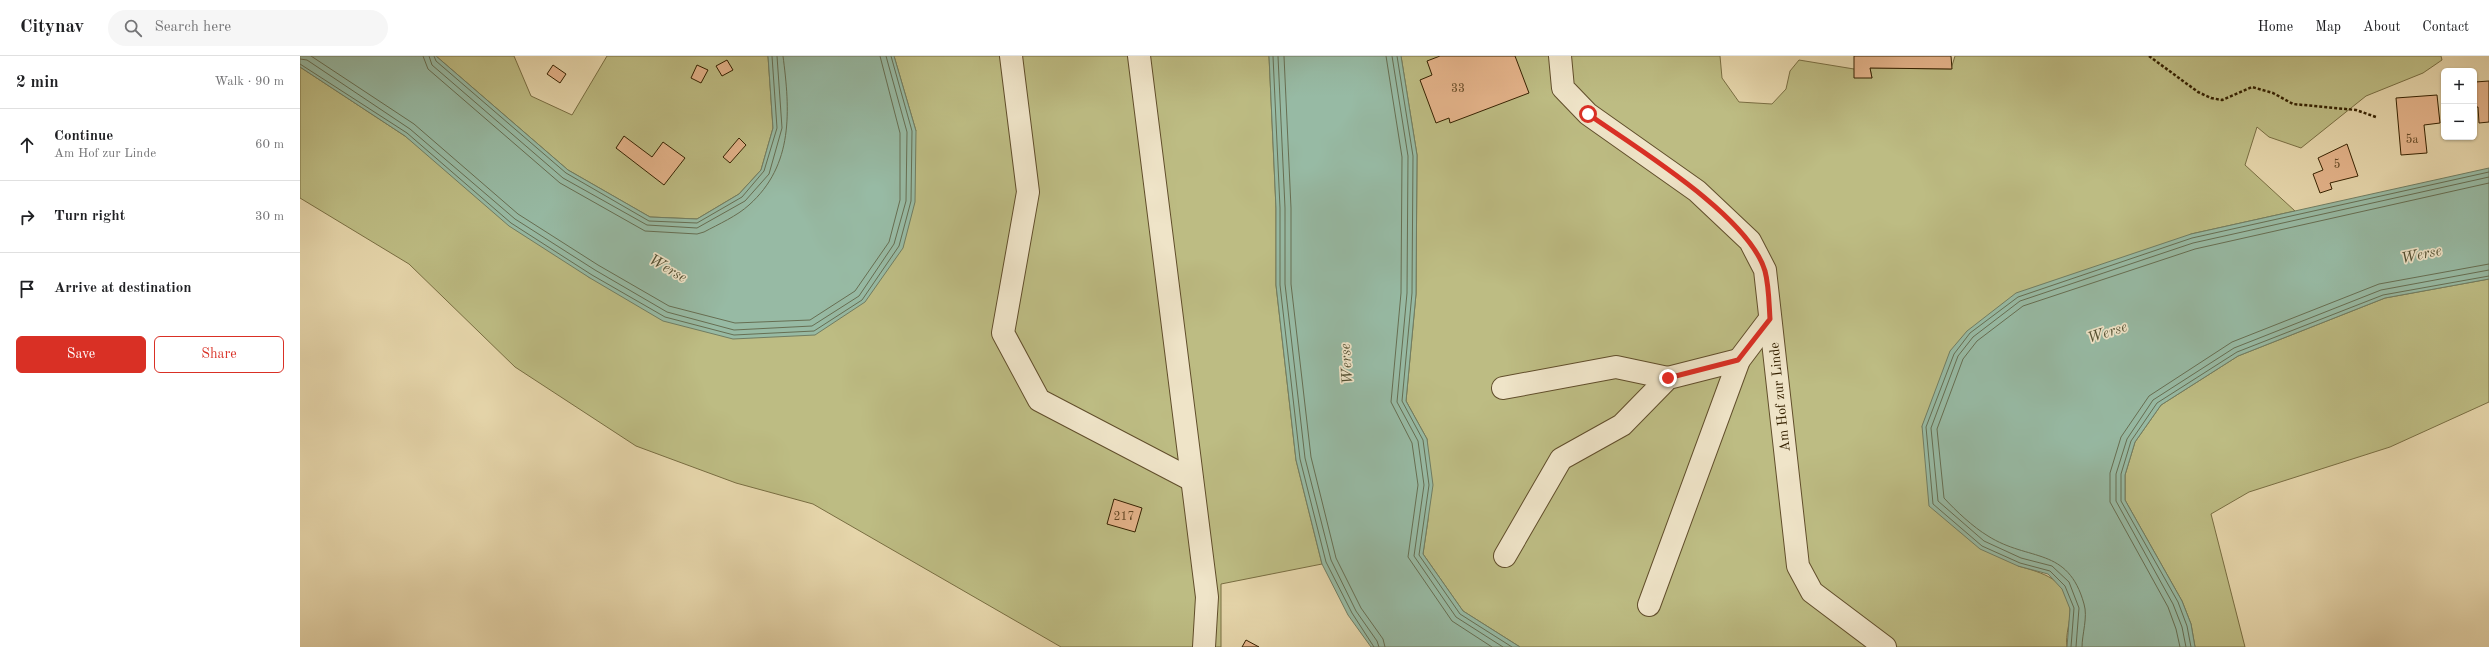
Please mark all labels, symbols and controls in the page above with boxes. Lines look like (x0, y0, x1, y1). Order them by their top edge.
search box (108, 10, 388, 46)
icon: search (122, 17, 144, 39)
text: Citynav (20, 18, 84, 37)
text: Search here (154, 20, 231, 35)
text: Home (2258, 20, 2293, 34)
text: Map (2315, 20, 2341, 34)
text: About (2363, 20, 2400, 34)
text: Contact (2422, 20, 2469, 34)
map controls (2441, 68, 2477, 140)
button: + (2441, 68, 2477, 104)
text: 2 min (16, 74, 59, 91)
text: Walk · 90 m (215, 75, 284, 88)
house number: 33 (1451, 83, 1465, 95)
button: − (2441, 104, 2477, 140)
route start (1579, 105, 1597, 123)
text: Continue (54, 129, 113, 144)
house number: 5a (2406, 133, 2419, 146)
icon: ahead (16, 134, 38, 156)
text: 60 m (255, 138, 284, 151)
text: Am Hof zur Linde (54, 147, 156, 160)
house number: 5 (2334, 158, 2341, 171)
icon: right (16, 206, 38, 228)
text: Turn right (54, 209, 125, 224)
text: 30 m (255, 210, 284, 223)
water label: Werse (2400, 244, 2443, 267)
water label: Werse (646, 252, 689, 286)
icon: arrive (16, 278, 38, 300)
text: Arrive at destination (54, 281, 192, 296)
water label: Werse (2086, 320, 2129, 347)
button: Save (16, 336, 146, 373)
button: Share (154, 336, 284, 373)
street label: Am Hof zur Linde (1767, 341, 1793, 452)
water label: Werse (1339, 343, 1356, 385)
route end (1659, 369, 1677, 387)
house number: 217 (1114, 511, 1134, 523)

